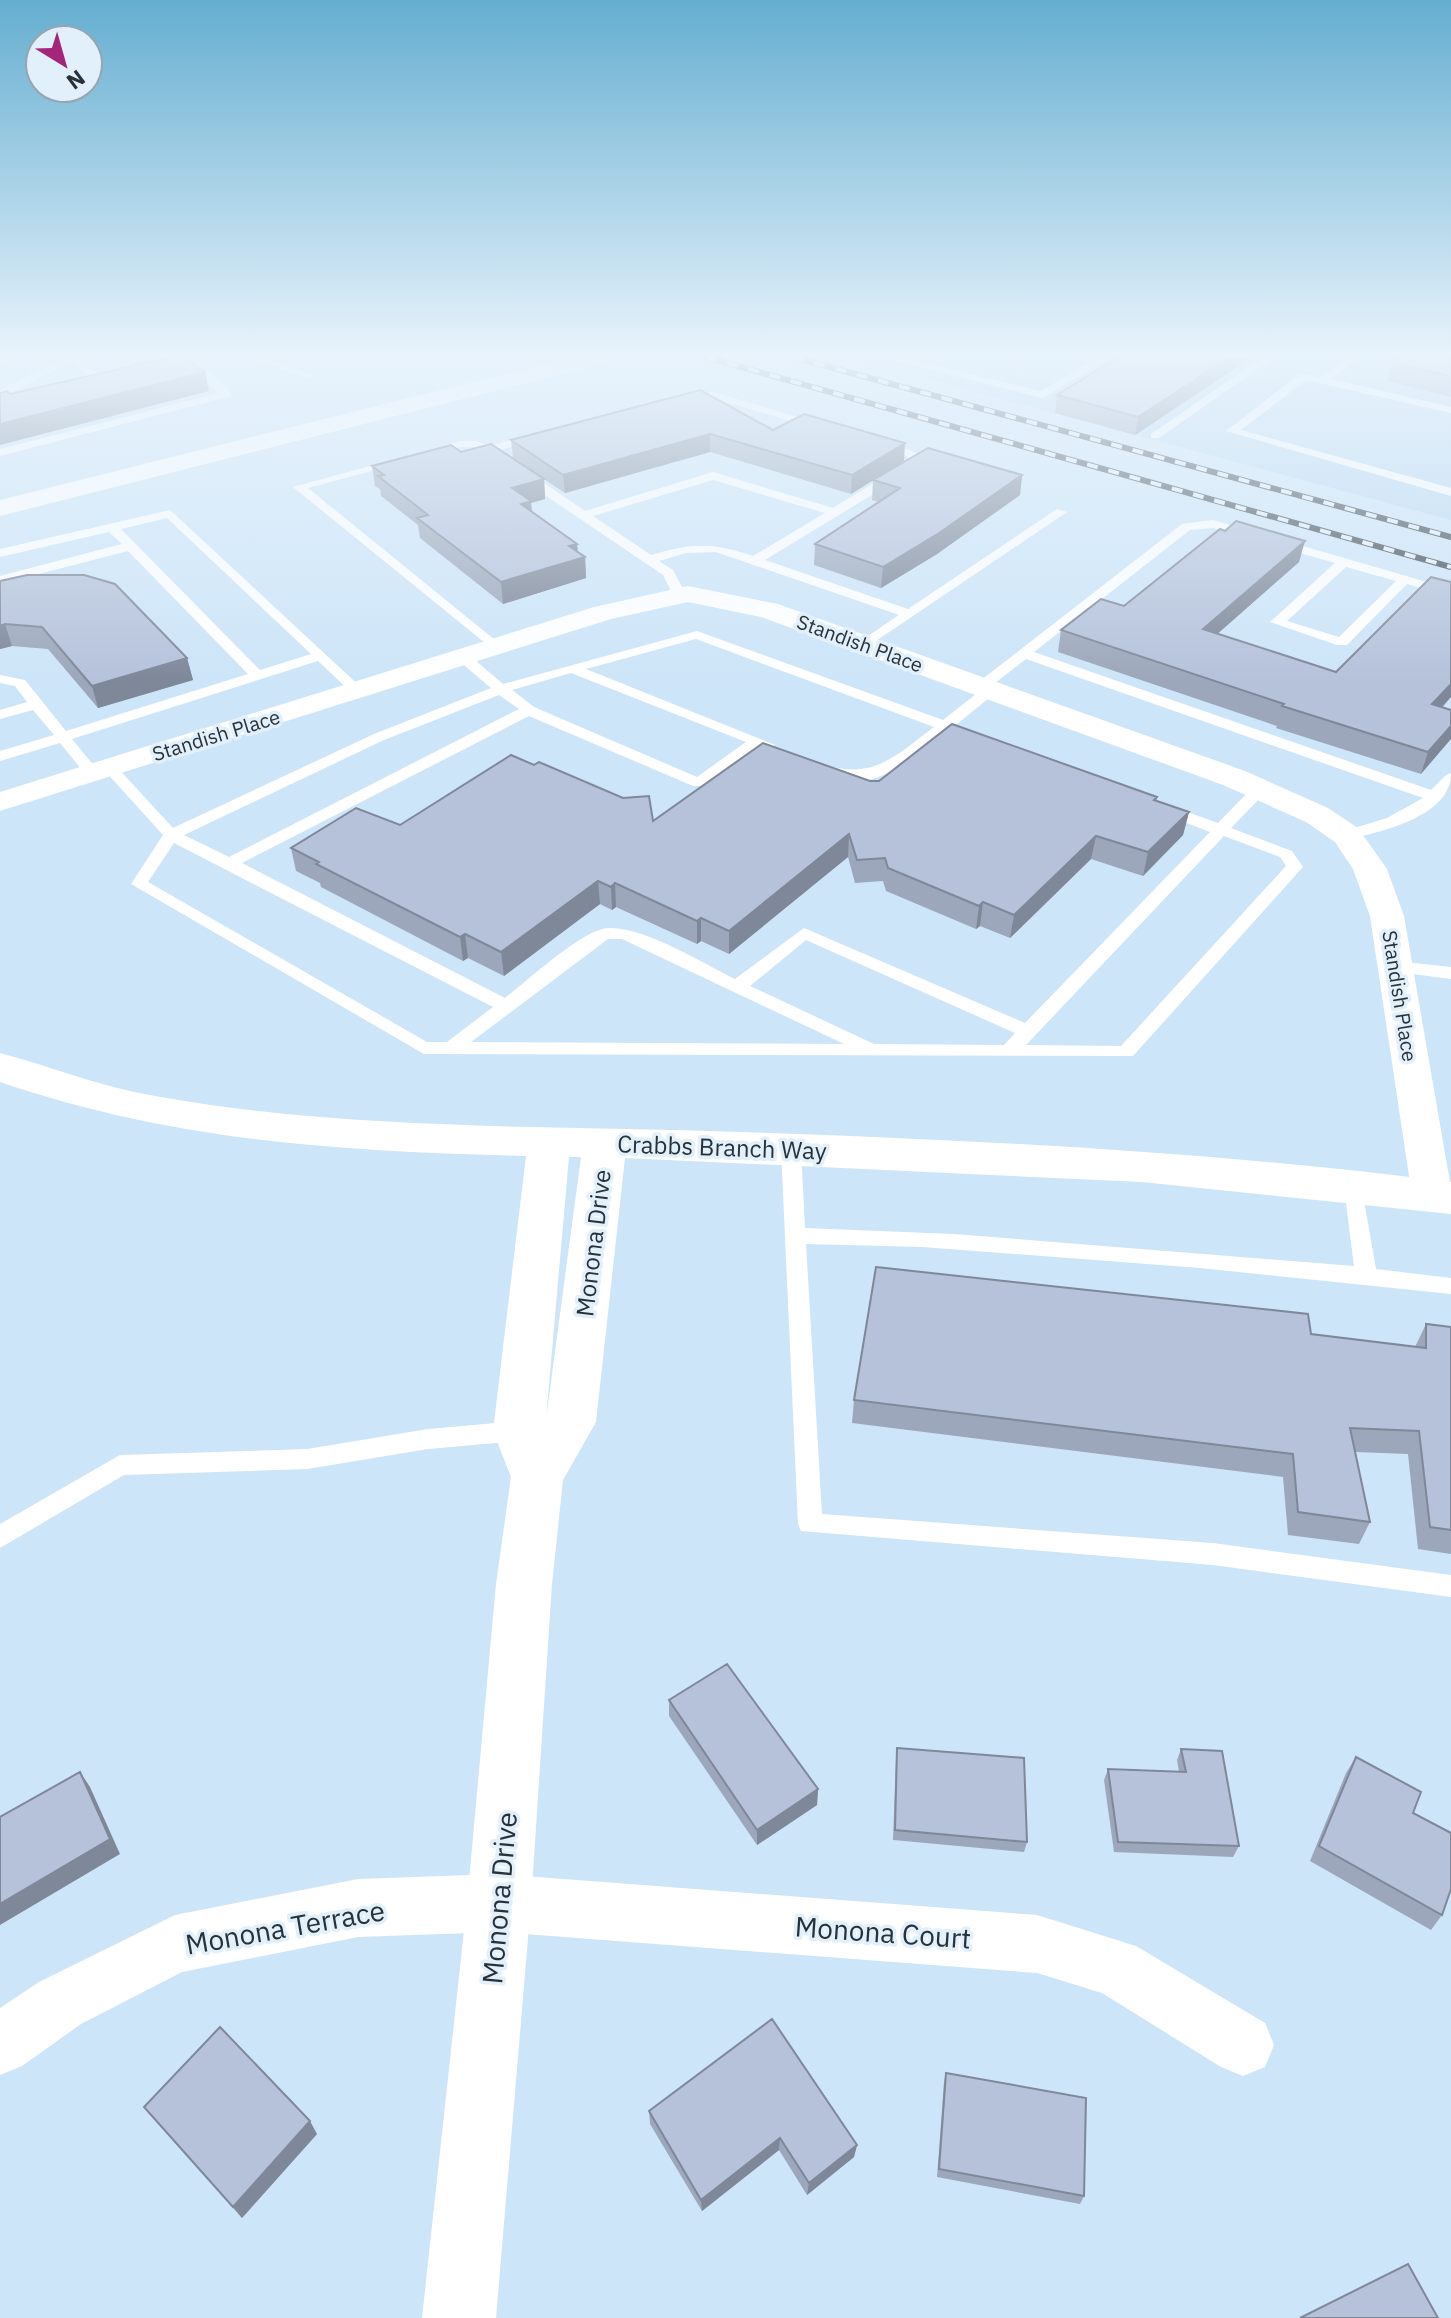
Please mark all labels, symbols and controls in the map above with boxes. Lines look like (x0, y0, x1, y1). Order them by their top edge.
north arrow (24, 24, 104, 104)
text: N (61, 64, 91, 97)
street label: Standish Place (793, 608, 927, 678)
street label: Standish Place (149, 703, 283, 767)
street label: Standish Place (1376, 929, 1424, 1063)
street label: Crabbs Branch Way (617, 1127, 827, 1167)
street label: Monona Drive (568, 1168, 618, 1318)
street label: Monona Drive (473, 1810, 525, 1986)
street label: Monona Terrace (182, 1891, 388, 1963)
street label: Monona Court (794, 1907, 972, 1957)

